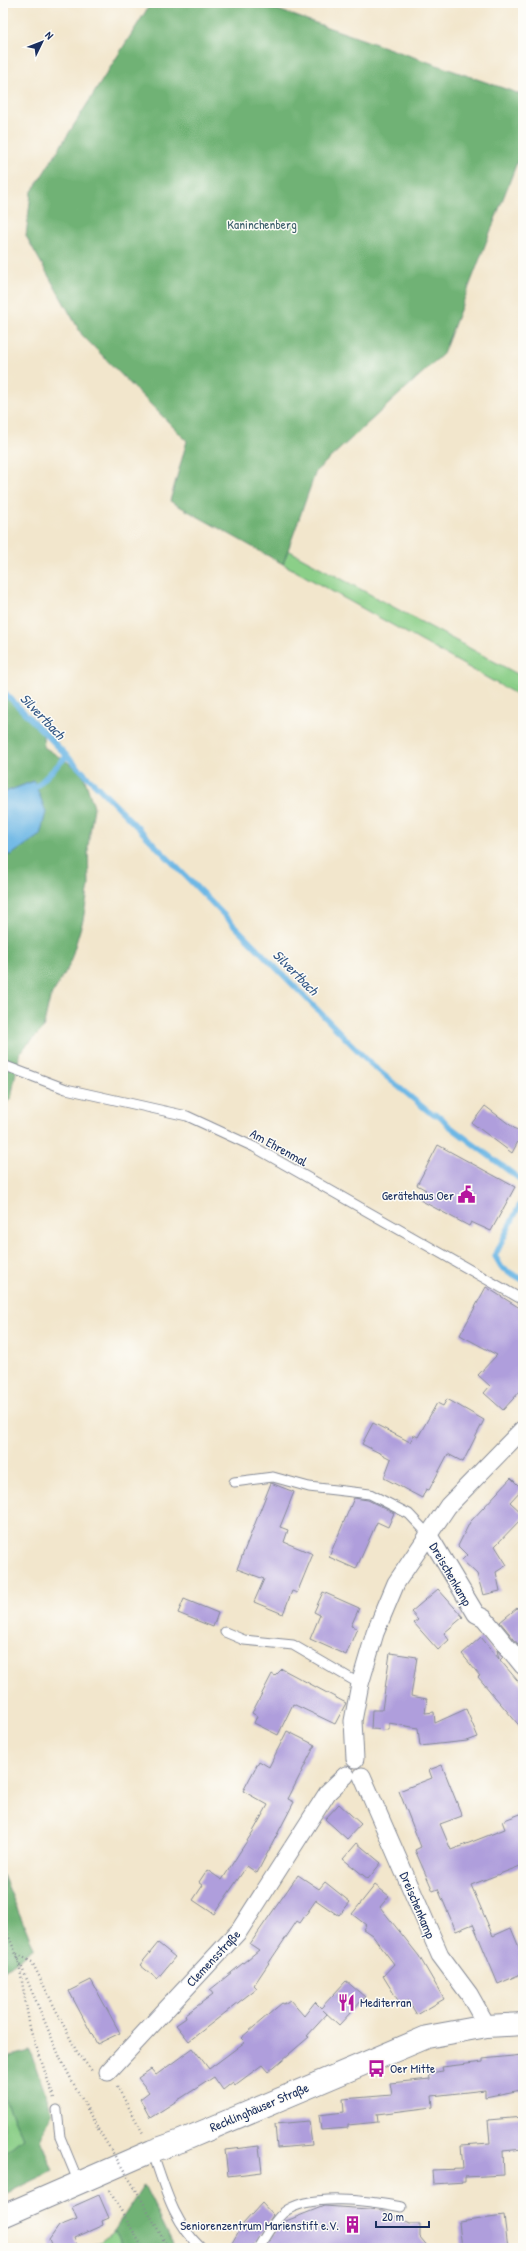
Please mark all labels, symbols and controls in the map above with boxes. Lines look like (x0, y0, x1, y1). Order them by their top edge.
north arrow (22, 22, 62, 62)
text: N (42, 28, 57, 42)
park label: Kaninchenberg (227, 215, 297, 233)
water label: Silvertbach (16, 689, 70, 744)
water label: Silvertbach (269, 945, 324, 1000)
street label: Am Ehrenmal (247, 1124, 311, 1170)
public building icon: Gerätehaus Oer (457, 1185, 477, 1205)
place label: Gerätehaus Oer (382, 1186, 454, 1204)
street label: Dreischenkamp (426, 1539, 477, 1609)
street label: Dreischenkamp (396, 1869, 440, 1941)
street label: Clemensstraße (182, 1925, 244, 1991)
restaurant icon: Mediterran (337, 1992, 357, 2012)
place label: Mediterran (360, 1993, 412, 2011)
bus stop icon: Oer Mitte (367, 2058, 387, 2078)
place label: Oer Mitte (390, 2059, 435, 2077)
street label: Recklinghäuser Straße (207, 2078, 311, 2136)
scale bar (376, 2203, 429, 2229)
text: 20 m (382, 2208, 404, 2225)
building icon: Seniorenzentrum Marienstift e.V. (342, 2215, 362, 2235)
place label: Seniorenzentrum Marienstift e.V. (180, 2216, 339, 2234)

